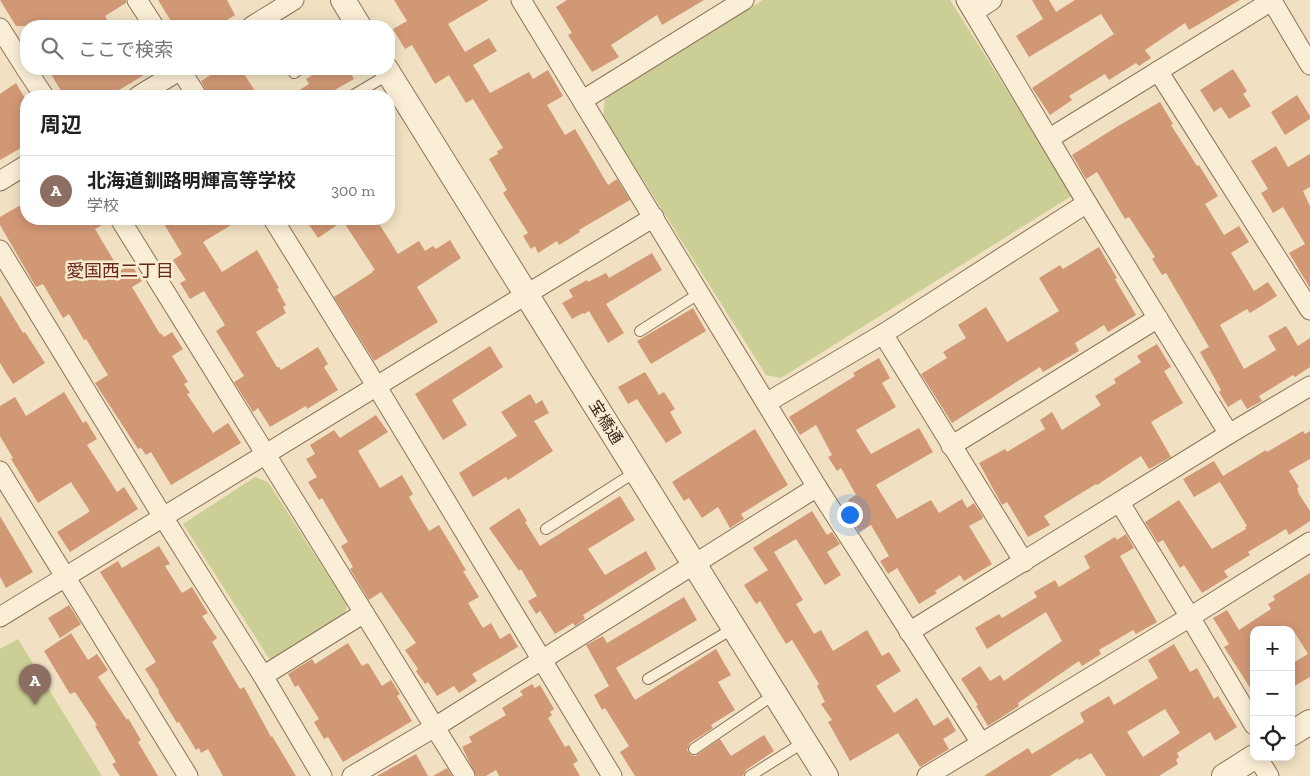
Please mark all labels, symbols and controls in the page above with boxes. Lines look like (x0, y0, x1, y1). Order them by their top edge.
search box (20, 20, 395, 75)
icon: search (38, 34, 66, 62)
text: ここで検索 (78, 38, 173, 61)
text: 周辺 (40, 112, 82, 137)
text: 北海道釧路明輝高等学校 (87, 169, 296, 192)
text: A (51, 181, 62, 200)
text: 300 m (331, 181, 375, 200)
text: 学校 (87, 196, 119, 215)
district label: 愛国西二丁目 (66, 260, 174, 282)
street label: 宝橋通 (585, 397, 627, 447)
your location (837, 502, 863, 528)
map controls (1250, 626, 1295, 761)
button: + (1250, 626, 1295, 671)
pin: A (19, 664, 51, 705)
button: − (1250, 671, 1295, 716)
button: locate (1250, 716, 1295, 761)

